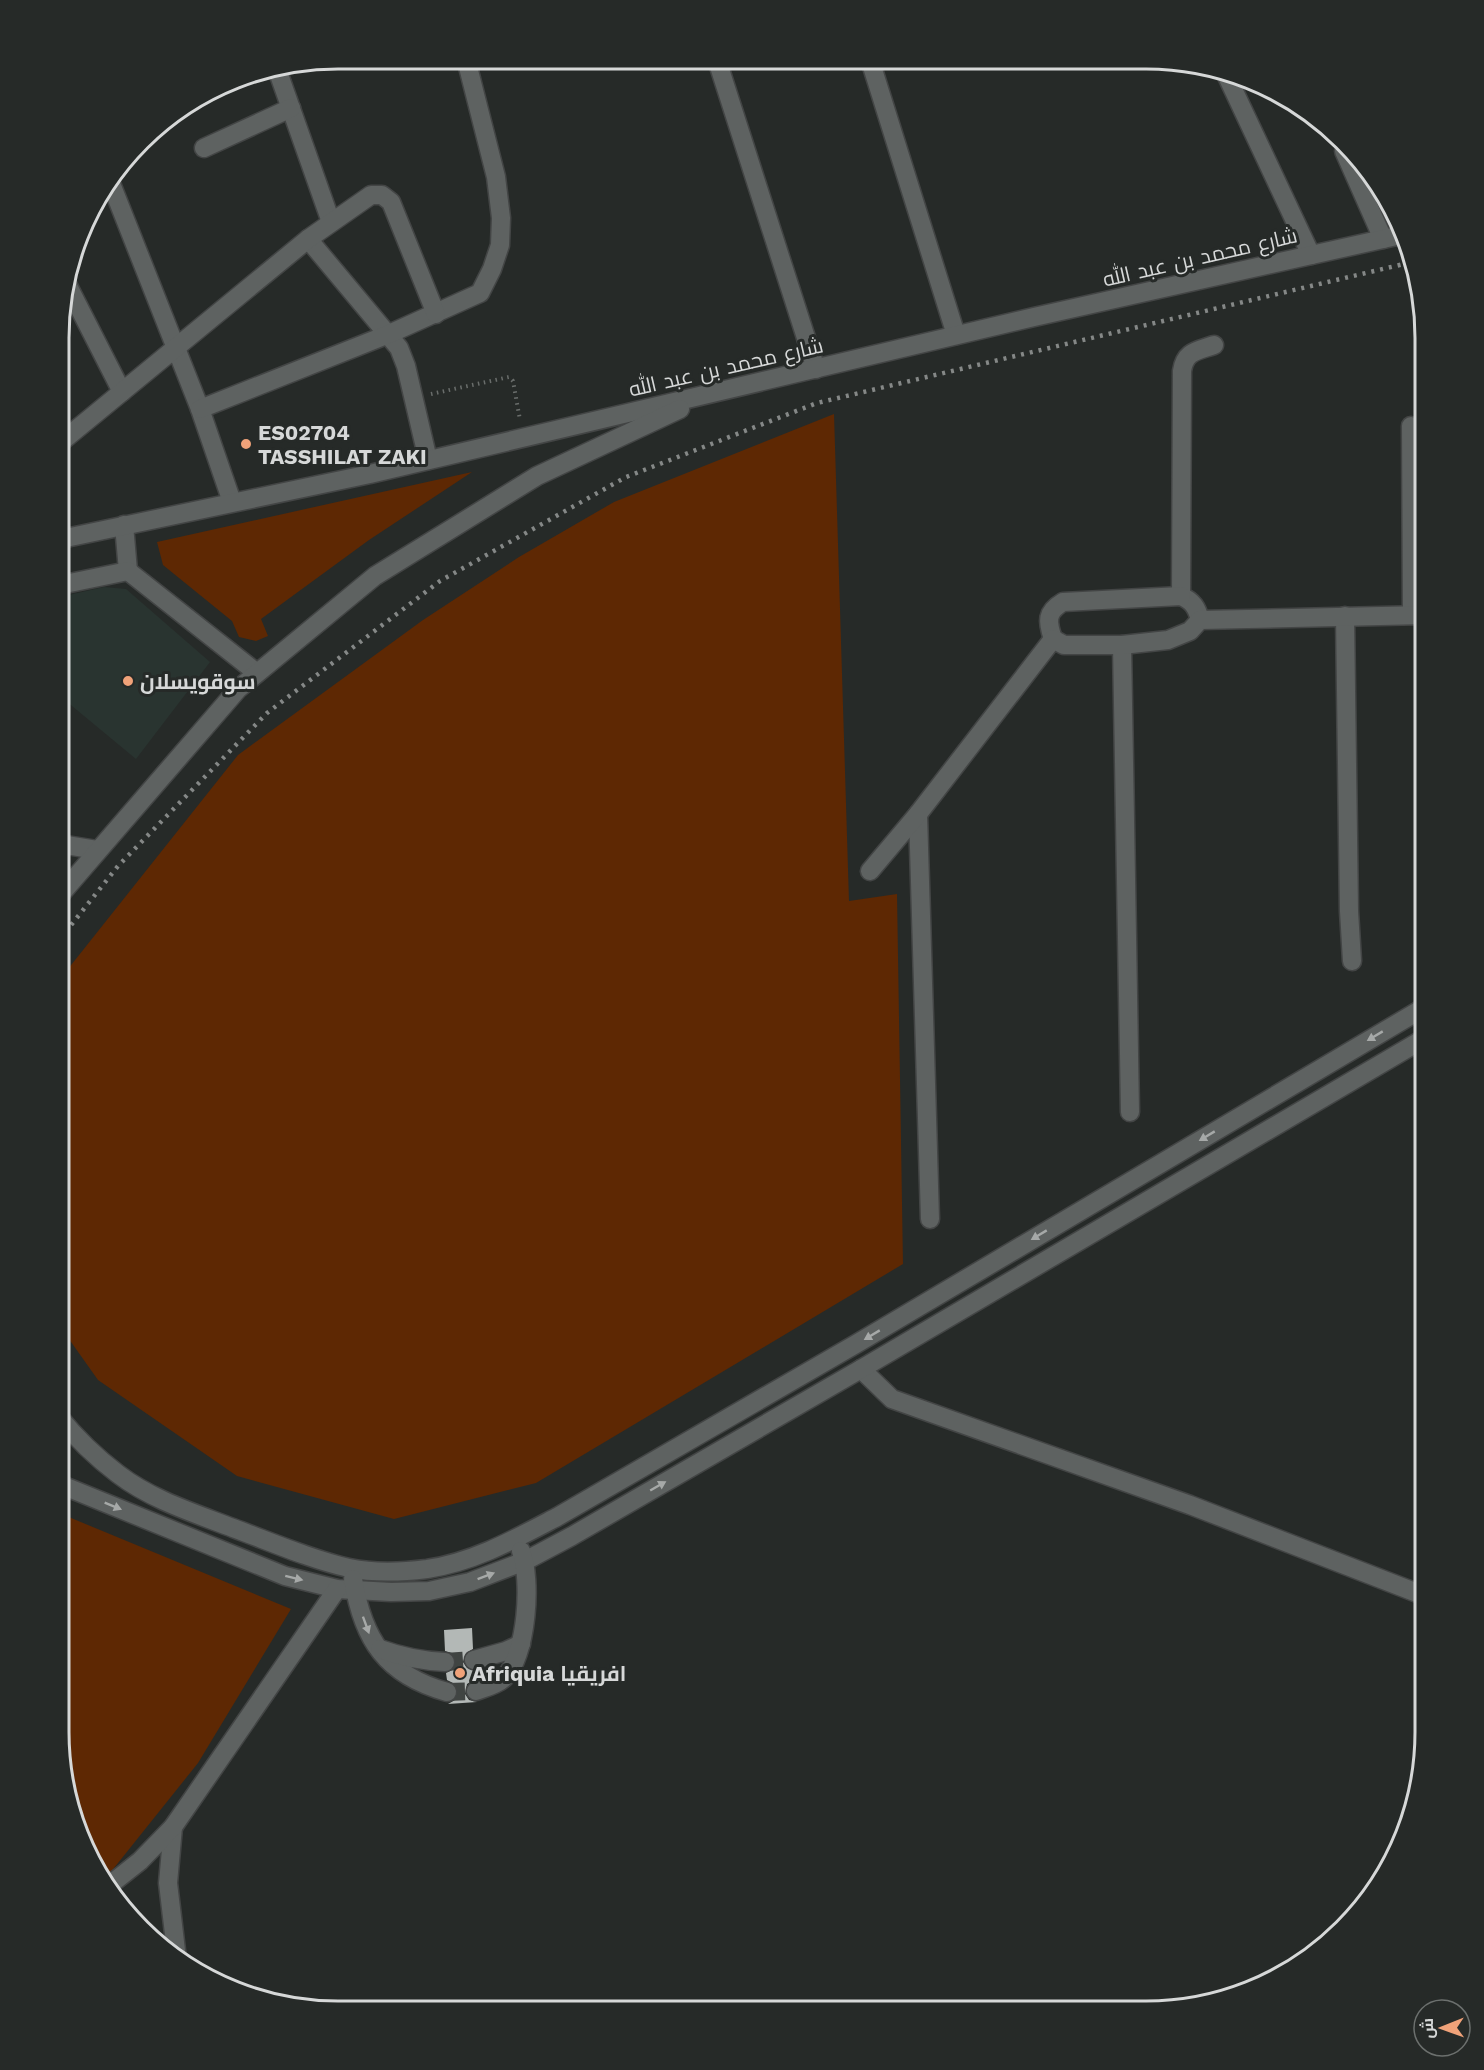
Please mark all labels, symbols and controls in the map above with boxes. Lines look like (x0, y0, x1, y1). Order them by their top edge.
street label: شارع محمد بن عبد الله (1100, 221, 1300, 293)
street label: شارع محمد بن عبد الله (626, 331, 826, 403)
place label: ES02704 TASSHILAT ZAKI (258, 420, 427, 469)
marker: ES02704 TASSHILAT ZAKI (239, 437, 253, 451)
place label: سوقويسلان (140, 669, 256, 695)
marker: سوقويسلان (121, 674, 135, 688)
one-way arrow (1367, 1031, 1383, 1042)
one-way arrow (1198, 1131, 1215, 1141)
one-way arrow (1031, 1230, 1047, 1241)
one-way arrow (864, 1329, 880, 1340)
one-way arrow (650, 1481, 666, 1492)
one-way arrow (104, 1502, 122, 1511)
one-way arrow (477, 1571, 495, 1580)
one-way arrow (286, 1574, 304, 1583)
one-way arrow (361, 1616, 371, 1634)
place label: Afriquia افريقيا (472, 1661, 626, 1686)
marker: Afriquia افريقيا (453, 1666, 467, 1680)
north arrow (1412, 1998, 1472, 2058)
text: ش (1418, 2018, 1437, 2039)

